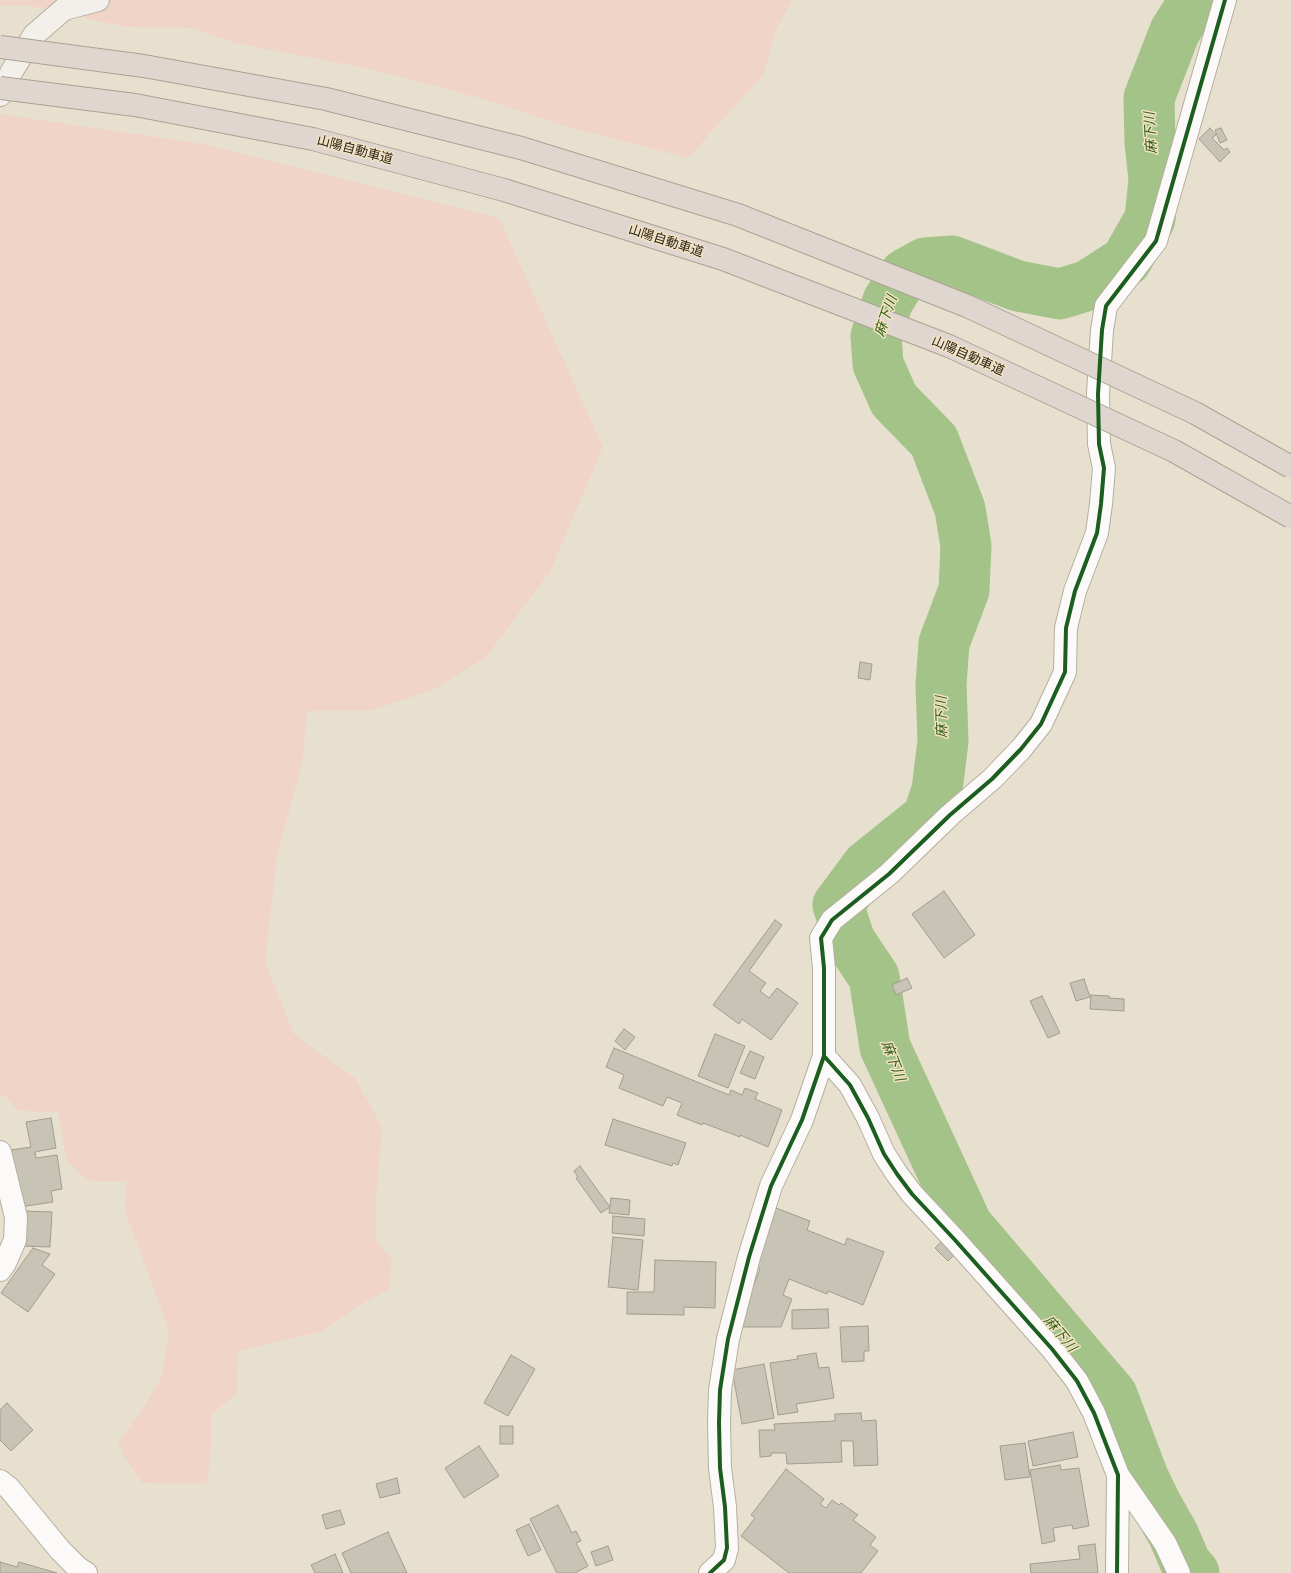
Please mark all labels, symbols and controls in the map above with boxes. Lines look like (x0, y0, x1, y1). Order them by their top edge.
water label: 麻下川 (1142, 112, 1160, 154)
street label: 山陽自動車道 (315, 132, 395, 168)
street label: 山陽自動車道 (626, 222, 706, 260)
water label: 麻下川 (871, 293, 901, 339)
street label: 山陽自動車道 (929, 333, 1007, 379)
water label: 麻下川 (933, 696, 951, 738)
water label: 麻下川 (878, 1038, 908, 1084)
water label: 麻下川 (1040, 1313, 1080, 1355)

